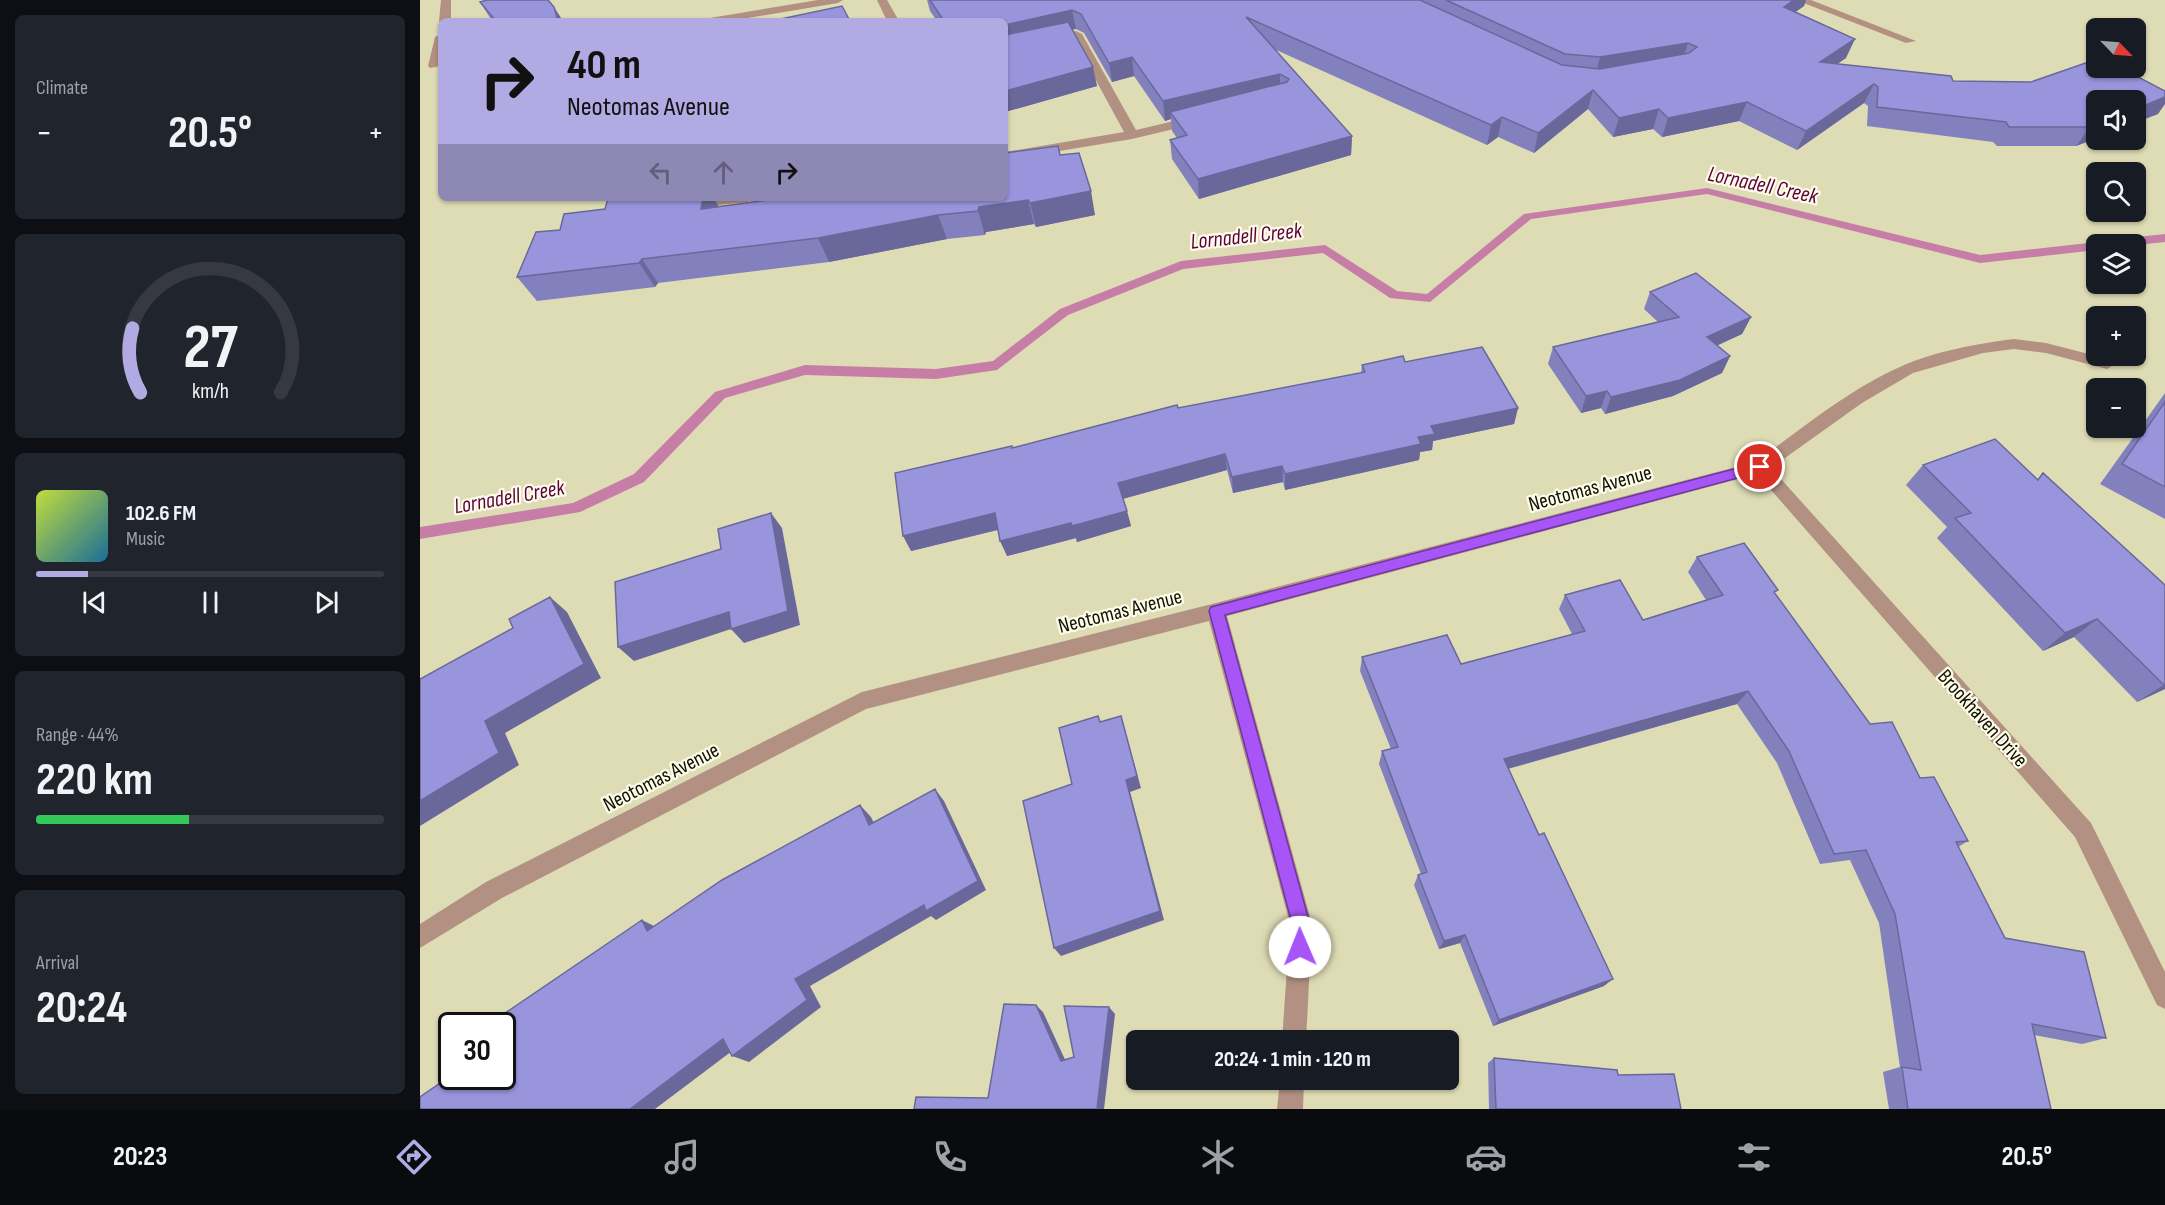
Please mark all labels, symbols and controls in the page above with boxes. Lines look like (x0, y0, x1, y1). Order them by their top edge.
north arrow (2086, 18, 2146, 78)
map controls (2086, 18, 2146, 438)
text: 40 m (567, 40, 641, 91)
icon: right (468, 42, 546, 120)
text: Climate (36, 76, 88, 100)
button: sound (2086, 90, 2146, 150)
text: Neotomas Avenue (567, 91, 730, 123)
text: 20.5° (168, 106, 252, 161)
text: − (36, 113, 52, 153)
text: + (368, 113, 384, 153)
icon: left (644, 156, 677, 189)
icon: ahead (707, 156, 740, 189)
icon: right (770, 156, 803, 189)
water label: Lornadell Creek (1705, 161, 1821, 210)
button: search (2086, 162, 2146, 222)
water label: Lornadell Creek (1189, 217, 1304, 256)
button: layers (2086, 234, 2146, 294)
button: + (2086, 306, 2146, 366)
text: 27 (183, 311, 238, 386)
button: − (2086, 378, 2146, 438)
text: km/h (191, 379, 229, 404)
pin (1734, 441, 1785, 492)
icon: arrive (1743, 450, 1776, 483)
street label: Neotomas Avenue (1526, 460, 1655, 517)
water label: Lornadell Creek (452, 474, 567, 520)
text: 102.6 FM (126, 500, 196, 527)
text: Music (126, 527, 165, 551)
street label: Neotomas Avenue (1056, 584, 1185, 639)
icon: previous (78, 586, 111, 619)
icon: pause (194, 586, 227, 619)
icon: next (310, 586, 343, 619)
street label: Brookhaven Drive (1932, 664, 2033, 772)
text: Range · 44% (36, 723, 119, 747)
street label: Neotomas Avenue (599, 738, 723, 817)
text: 220 km (36, 753, 153, 808)
position arrow (1268, 915, 1332, 979)
text: Arrival (36, 951, 79, 975)
text: 20:24 (36, 981, 127, 1036)
speed limit sign: 30 (438, 1012, 516, 1090)
text: 20:24 · 1 min · 120 m (1214, 1046, 1371, 1073)
icon: directions (393, 1136, 435, 1178)
icon: music (661, 1136, 703, 1178)
icon: phone (929, 1136, 971, 1178)
icon: climate (1197, 1136, 1239, 1178)
icon: car (1465, 1136, 1507, 1178)
icon: filters (1733, 1136, 1775, 1178)
text: 20:23 (113, 1141, 167, 1173)
text: 20.5° (2001, 1141, 2052, 1173)

